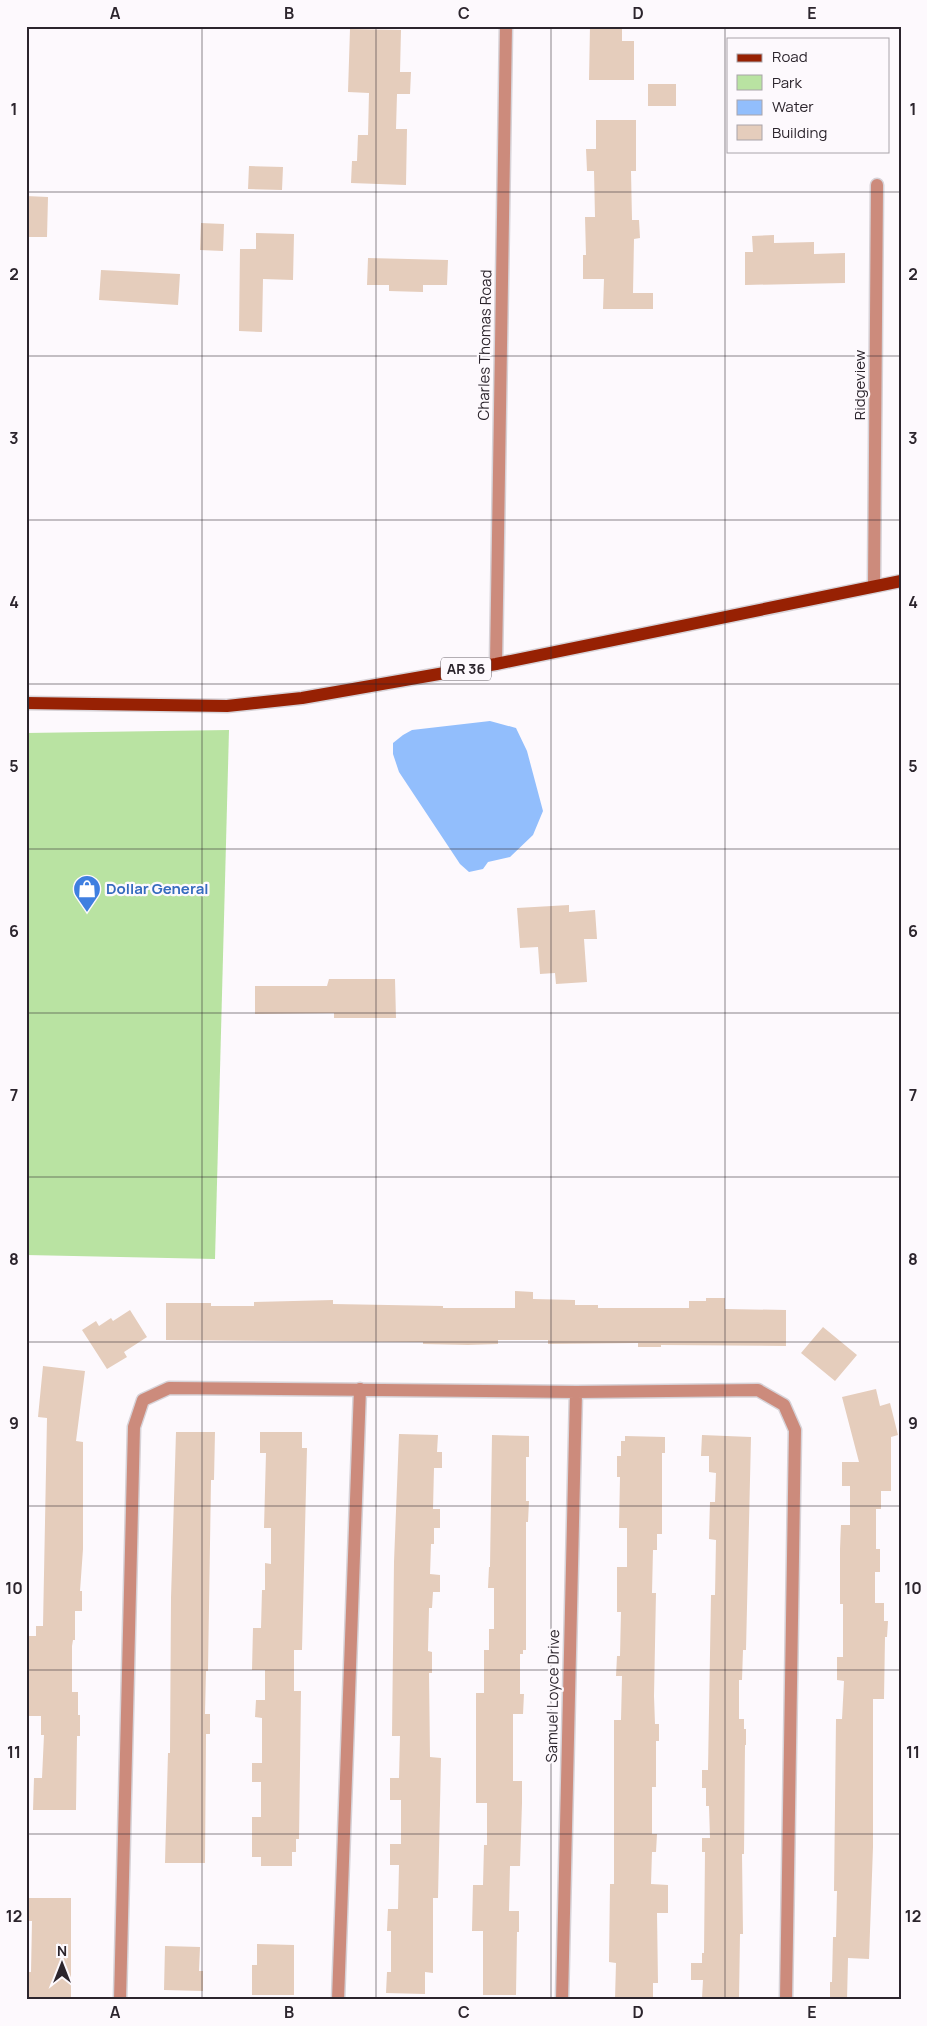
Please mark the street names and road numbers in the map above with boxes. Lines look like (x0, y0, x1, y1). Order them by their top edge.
street label: Charles Thomas Road (473, 269, 496, 421)
street label: Ridgeview (849, 349, 870, 420)
road number: AR 36 (441, 658, 491, 681)
street label: Samuel Loyce Drive (541, 1629, 564, 1763)

